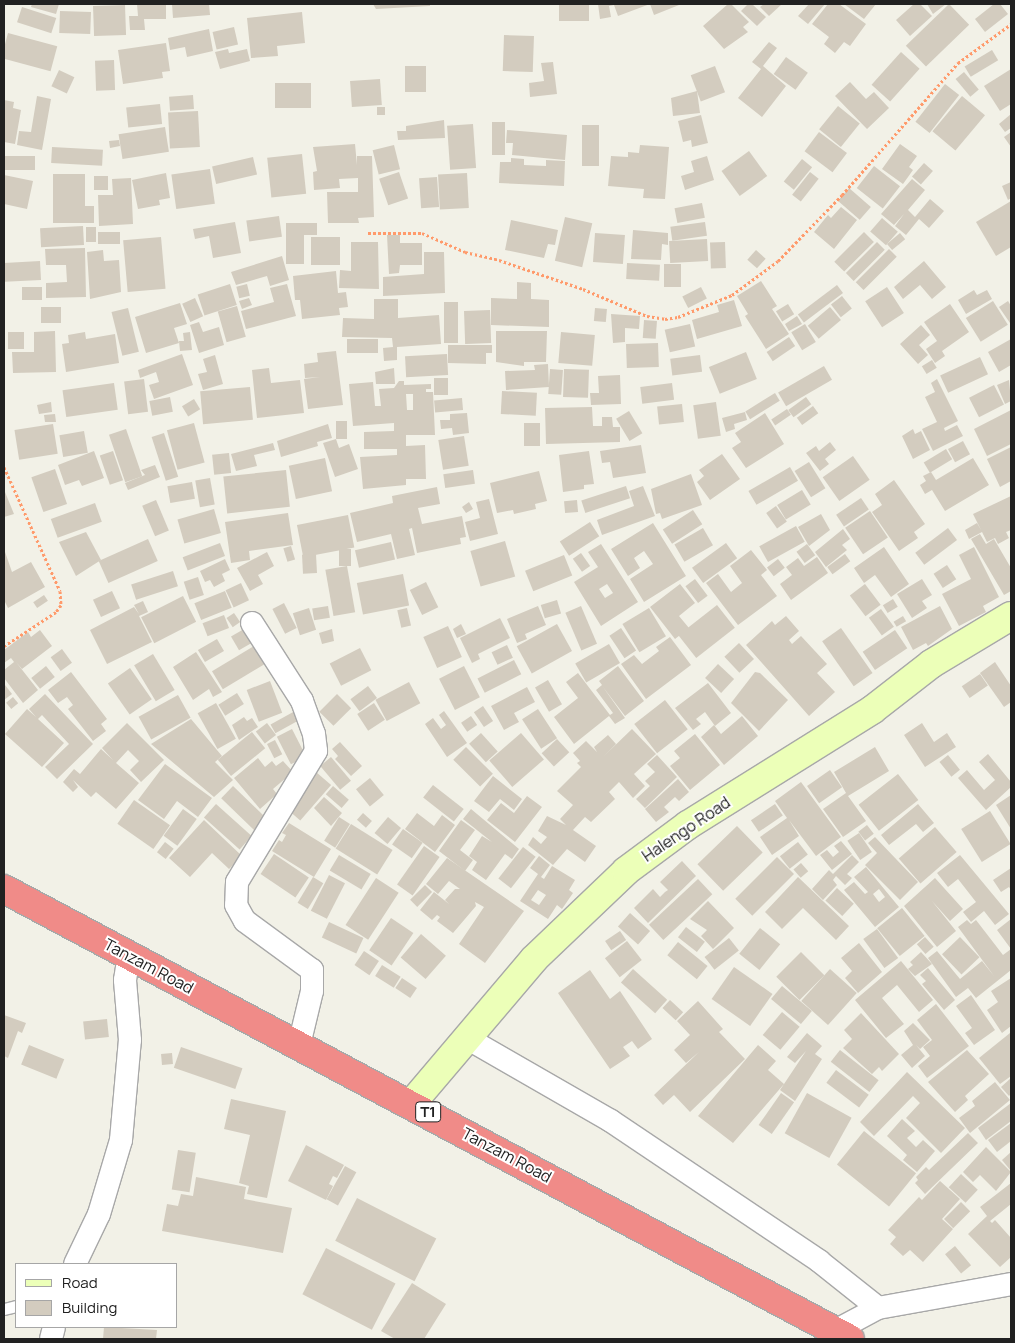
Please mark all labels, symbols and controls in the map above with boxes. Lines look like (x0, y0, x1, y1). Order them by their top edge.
street label: Halengo Road (638, 792, 734, 866)
street label: Tanzam Road (101, 934, 197, 998)
road number: T1 (414, 1100, 442, 1124)
street label: Tanzam Road (459, 1123, 555, 1187)
legend (15, 1263, 178, 1328)
text: Road (62, 1272, 98, 1293)
text: Building (62, 1297, 117, 1318)

